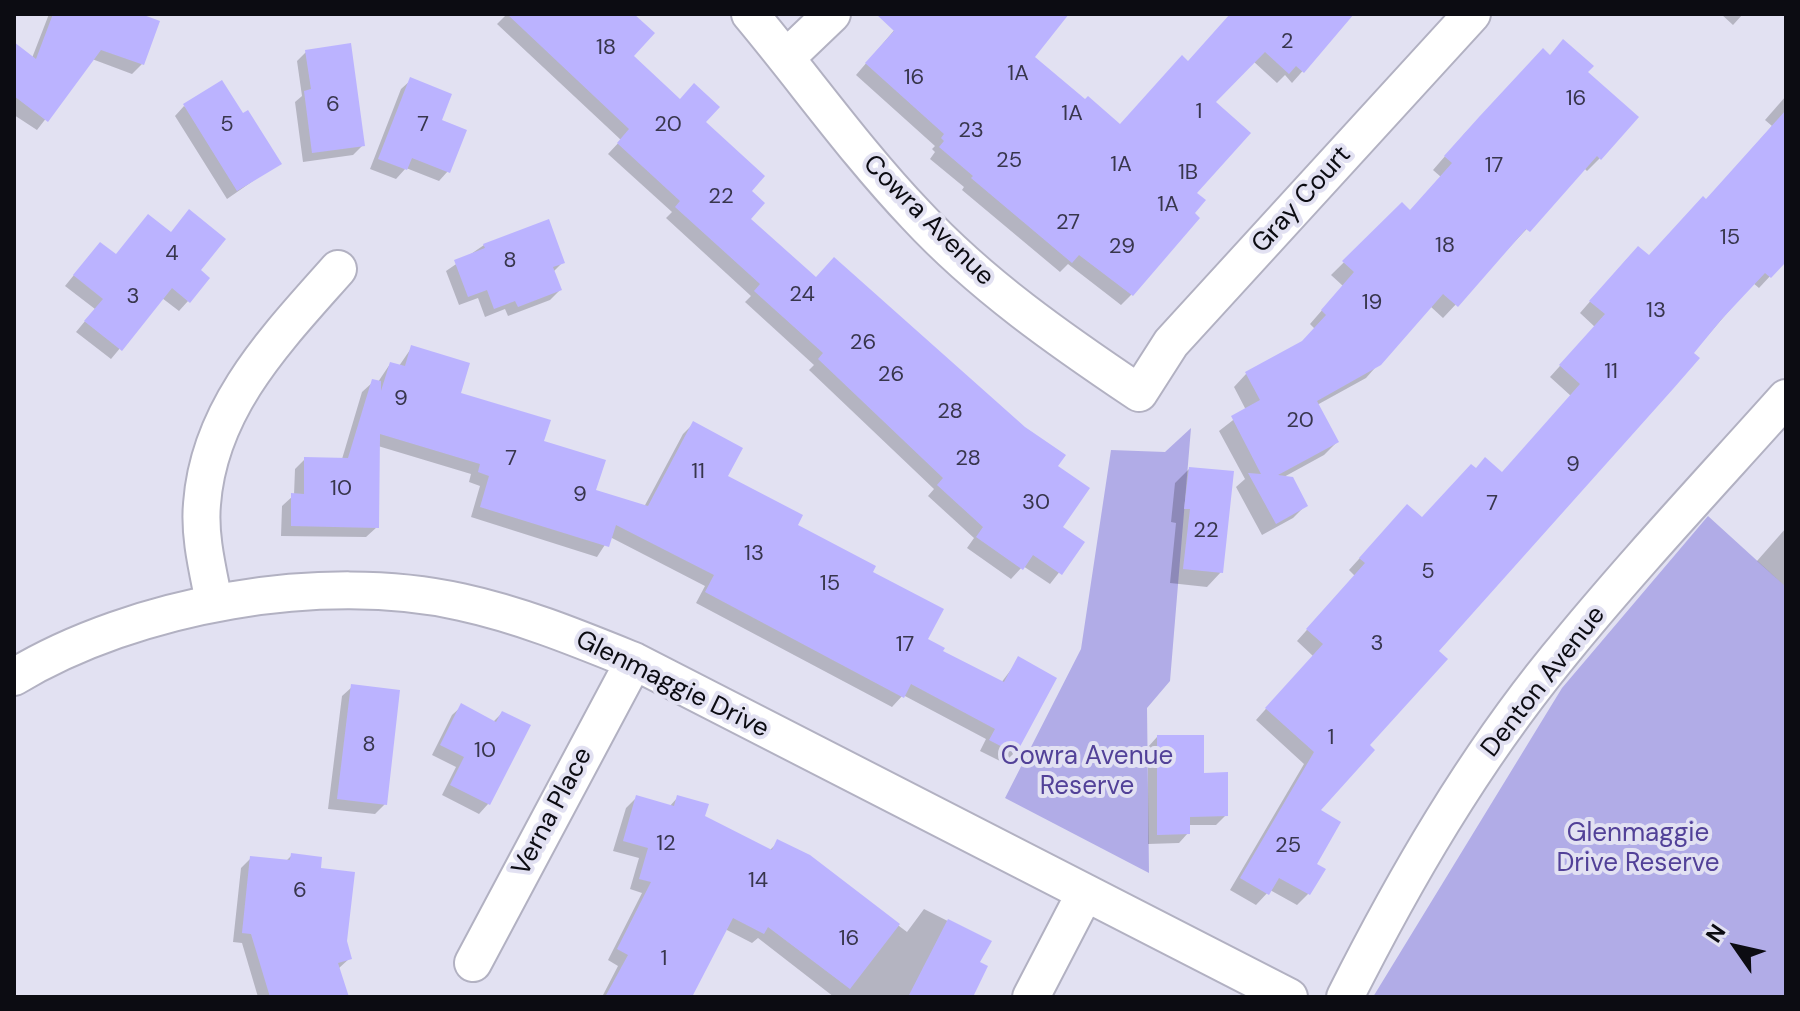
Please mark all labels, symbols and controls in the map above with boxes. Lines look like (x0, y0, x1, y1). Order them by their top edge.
house number: 2 (1281, 29, 1293, 55)
house number: 18 (596, 35, 616, 61)
house number: 1A (1007, 61, 1029, 87)
house number: 16 (904, 65, 924, 91)
house number: 16 (1566, 86, 1586, 112)
house number: 6 (326, 92, 340, 118)
house number: 1 (1196, 99, 1202, 125)
house number: 1A (1061, 101, 1083, 127)
house number: 5 (220, 112, 234, 138)
house number: 7 (417, 112, 429, 138)
house number: 20 (654, 112, 682, 138)
house number: 23 (958, 118, 984, 144)
street label: Gray Court (1246, 140, 1358, 260)
house number: 25 (996, 148, 1022, 174)
street label: Cowra Avenue (856, 149, 1000, 293)
house number: 1A (1110, 152, 1132, 178)
house number: 17 (1485, 153, 1503, 179)
house number: 1B (1178, 160, 1198, 186)
house number: 22 (708, 184, 734, 210)
house number: 1A (1157, 192, 1179, 218)
house number: 27 (1056, 210, 1080, 236)
house number: 15 (1720, 225, 1740, 251)
house number: 18 (1435, 233, 1455, 259)
house number: 29 (1109, 234, 1135, 260)
house number: 4 (165, 241, 179, 267)
house number: 8 (503, 248, 517, 274)
house number: 24 (789, 282, 815, 308)
house number: 3 (126, 284, 140, 310)
house number: 19 (1362, 290, 1382, 316)
house number: 13 (1646, 298, 1666, 324)
house number: 26 (850, 330, 876, 356)
house number: 11 (1604, 359, 1618, 385)
house number: 26 (878, 362, 904, 388)
house number: 9 (394, 386, 408, 412)
house number: 28 (937, 399, 963, 425)
house number: 20 (1286, 408, 1314, 434)
house number: 7 (505, 446, 517, 472)
house number: 28 (955, 446, 981, 472)
house number: 9 (1566, 452, 1580, 478)
house number: 11 (691, 459, 705, 485)
house number: 10 (330, 476, 352, 502)
house number: 9 (573, 482, 587, 508)
house number: 30 (1022, 490, 1050, 516)
house number: 7 (1486, 491, 1498, 517)
house number: 22 (1193, 518, 1219, 544)
house number: 13 (744, 541, 764, 567)
house number: 5 (1421, 559, 1435, 585)
house number: 15 (820, 571, 840, 597)
street label: Denton Avenue (1475, 600, 1613, 764)
street label: Glenmaggie Drive (570, 625, 774, 745)
house number: 3 (1370, 631, 1384, 657)
house number: 17 (896, 632, 914, 658)
house number: 1 (1328, 725, 1334, 751)
house number: 8 (362, 732, 376, 758)
house number: 10 (474, 738, 496, 764)
park label: Cowra Avenue Reserve (1001, 741, 1173, 802)
street label: Verna Place (506, 743, 600, 881)
park label: Glenmaggie Drive Reserve (1556, 818, 1720, 880)
house number: 12 (656, 831, 676, 857)
house number: 25 (1275, 833, 1301, 859)
house number: 14 (748, 868, 768, 894)
house number: 6 (293, 878, 307, 904)
north arrow (1696, 907, 1776, 987)
text: N (1699, 919, 1732, 948)
house number: 16 (839, 926, 859, 952)
house number: 1 (661, 946, 667, 972)

